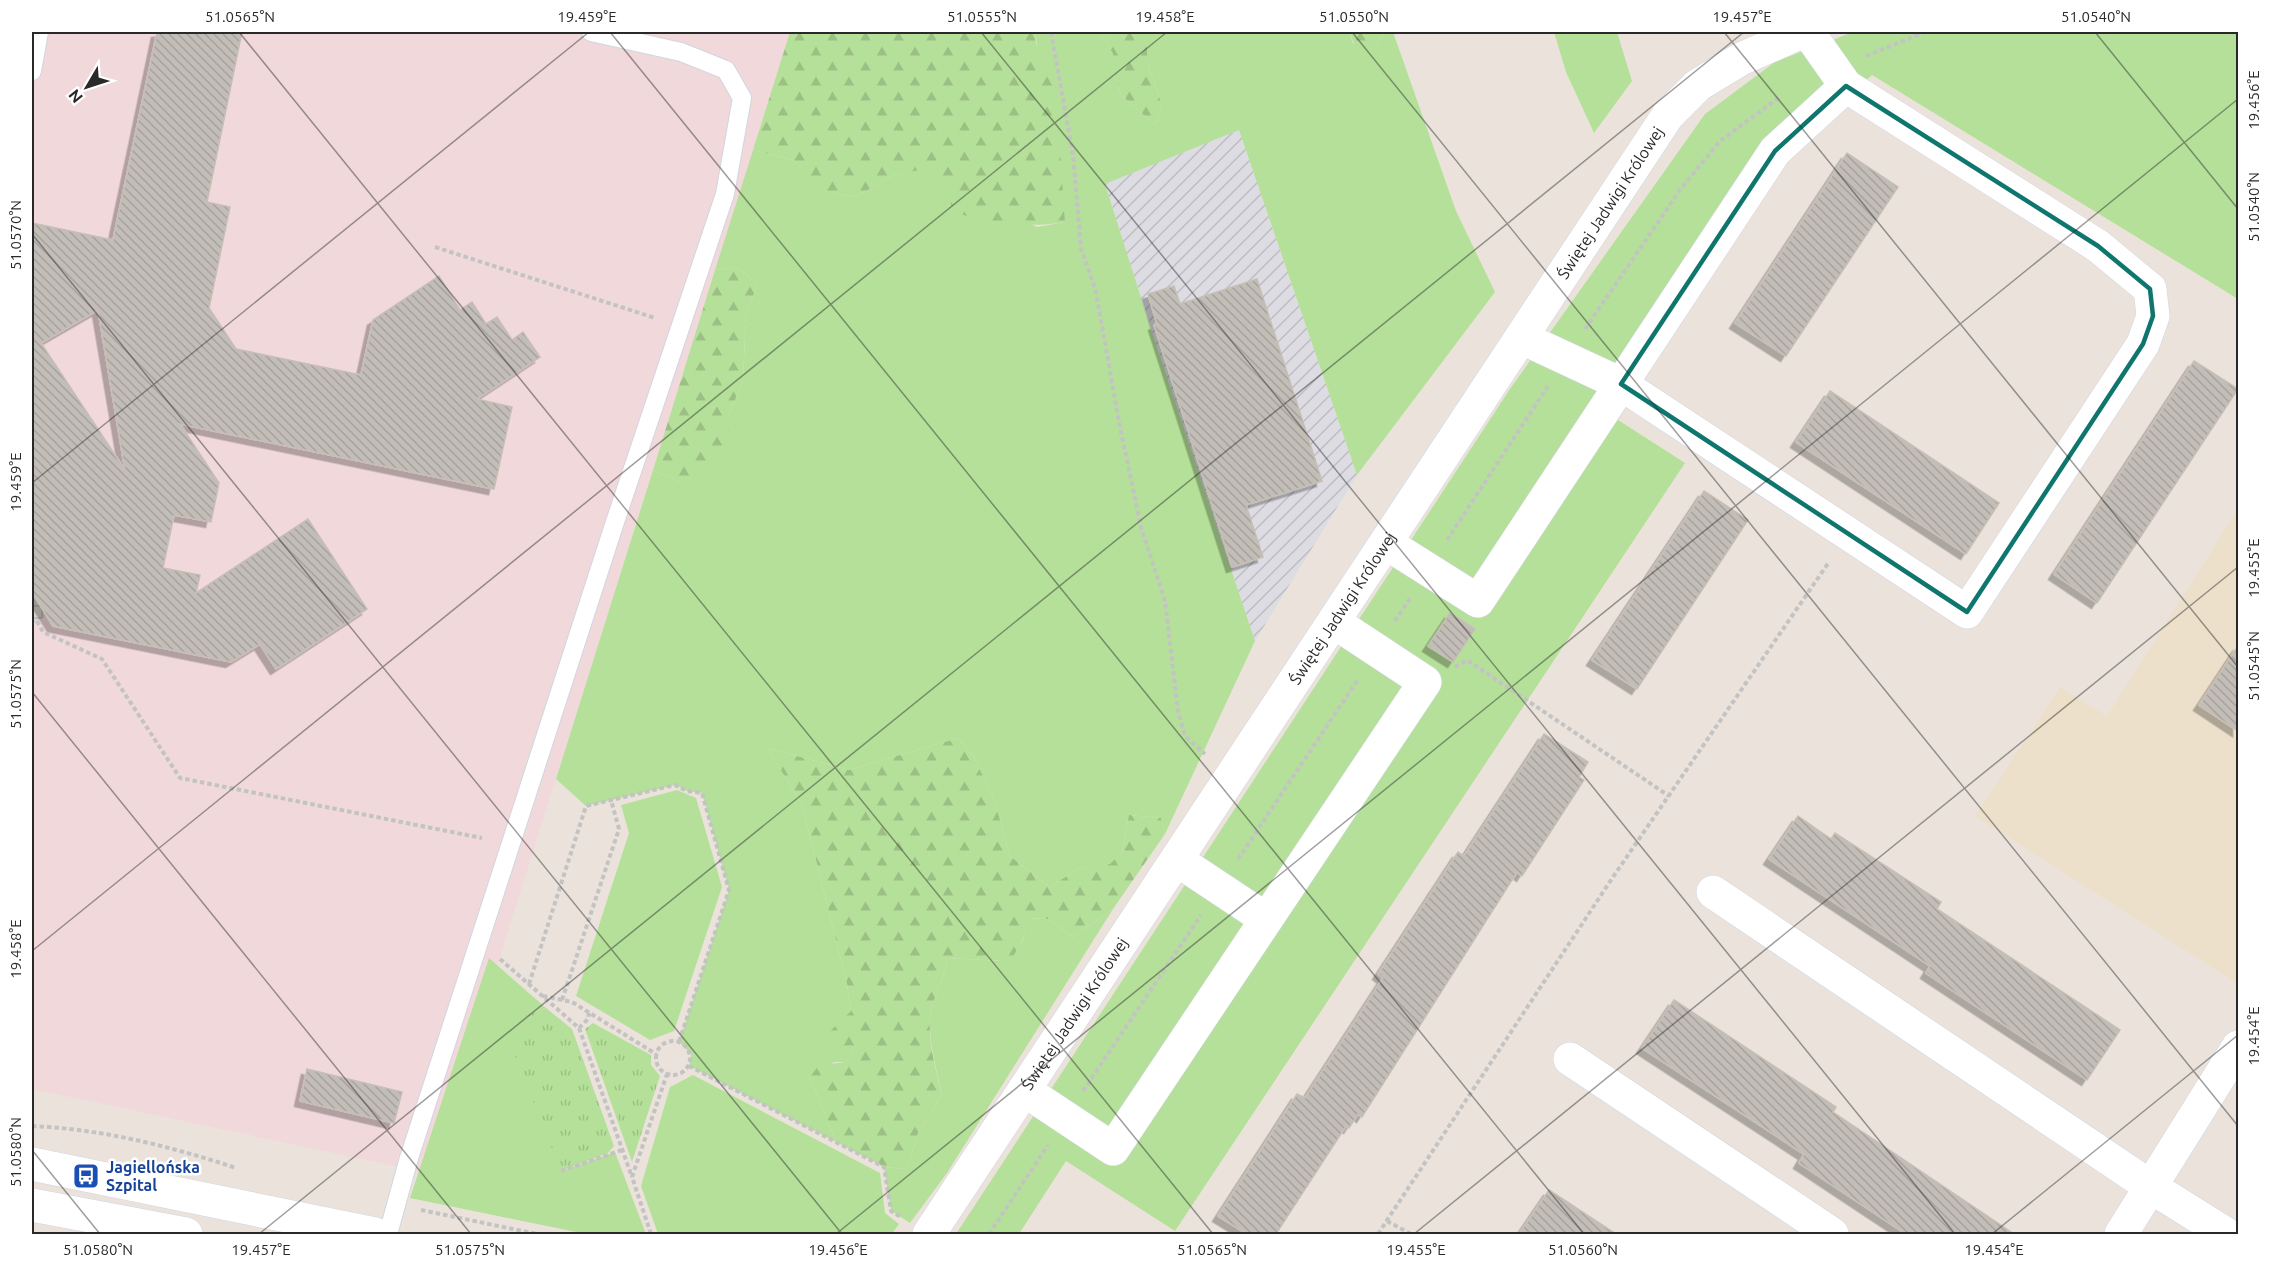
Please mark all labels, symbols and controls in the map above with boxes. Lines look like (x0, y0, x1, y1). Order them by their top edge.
text: 51.0565°N (205, 8, 275, 25)
text: 19.459°E (557, 8, 617, 25)
text: 51.0555°N (947, 8, 1017, 25)
text: 19.458°E (1135, 8, 1195, 25)
text: 51.0550°N (1319, 8, 1389, 25)
text: 19.457°E (1712, 8, 1772, 25)
text: 51.0540°N (2061, 8, 2131, 25)
north arrow (57, 57, 117, 117)
text: 19.456°E (2245, 70, 2262, 130)
text: N (65, 86, 86, 107)
street label: Świętej Jadwigi Królowej (1553, 123, 1667, 282)
text: 51.0540°N (2245, 172, 2262, 242)
text: 51.0570°N (7, 200, 24, 270)
text: 19.459°E (7, 452, 24, 512)
street label: Świętej Jadwigi Królowej (1285, 529, 1399, 688)
text: 19.455°E (2245, 538, 2262, 598)
text: 51.0545°N (2245, 631, 2262, 701)
text: 51.0575°N (7, 659, 24, 729)
text: 19.458°E (7, 919, 24, 979)
street label: Świętej Jadwigi Królowej (1017, 934, 1131, 1093)
text: 19.454°E (2245, 1006, 2262, 1066)
text: 51.0580°N (7, 1117, 24, 1187)
place label: Jagiellońska Szpital (106, 1158, 200, 1194)
bus stop icon: Jagiellońska Szpital (71, 1161, 101, 1191)
text: 51.0580°N (63, 1241, 133, 1258)
text: 19.457°E (231, 1241, 291, 1258)
text: 51.0575°N (435, 1241, 505, 1258)
text: 19.456°E (808, 1241, 868, 1258)
text: 51.0565°N (1177, 1241, 1247, 1258)
text: 19.455°E (1386, 1241, 1446, 1258)
text: 51.0560°N (1548, 1241, 1618, 1258)
text: 19.454°E (1964, 1241, 2024, 1258)

